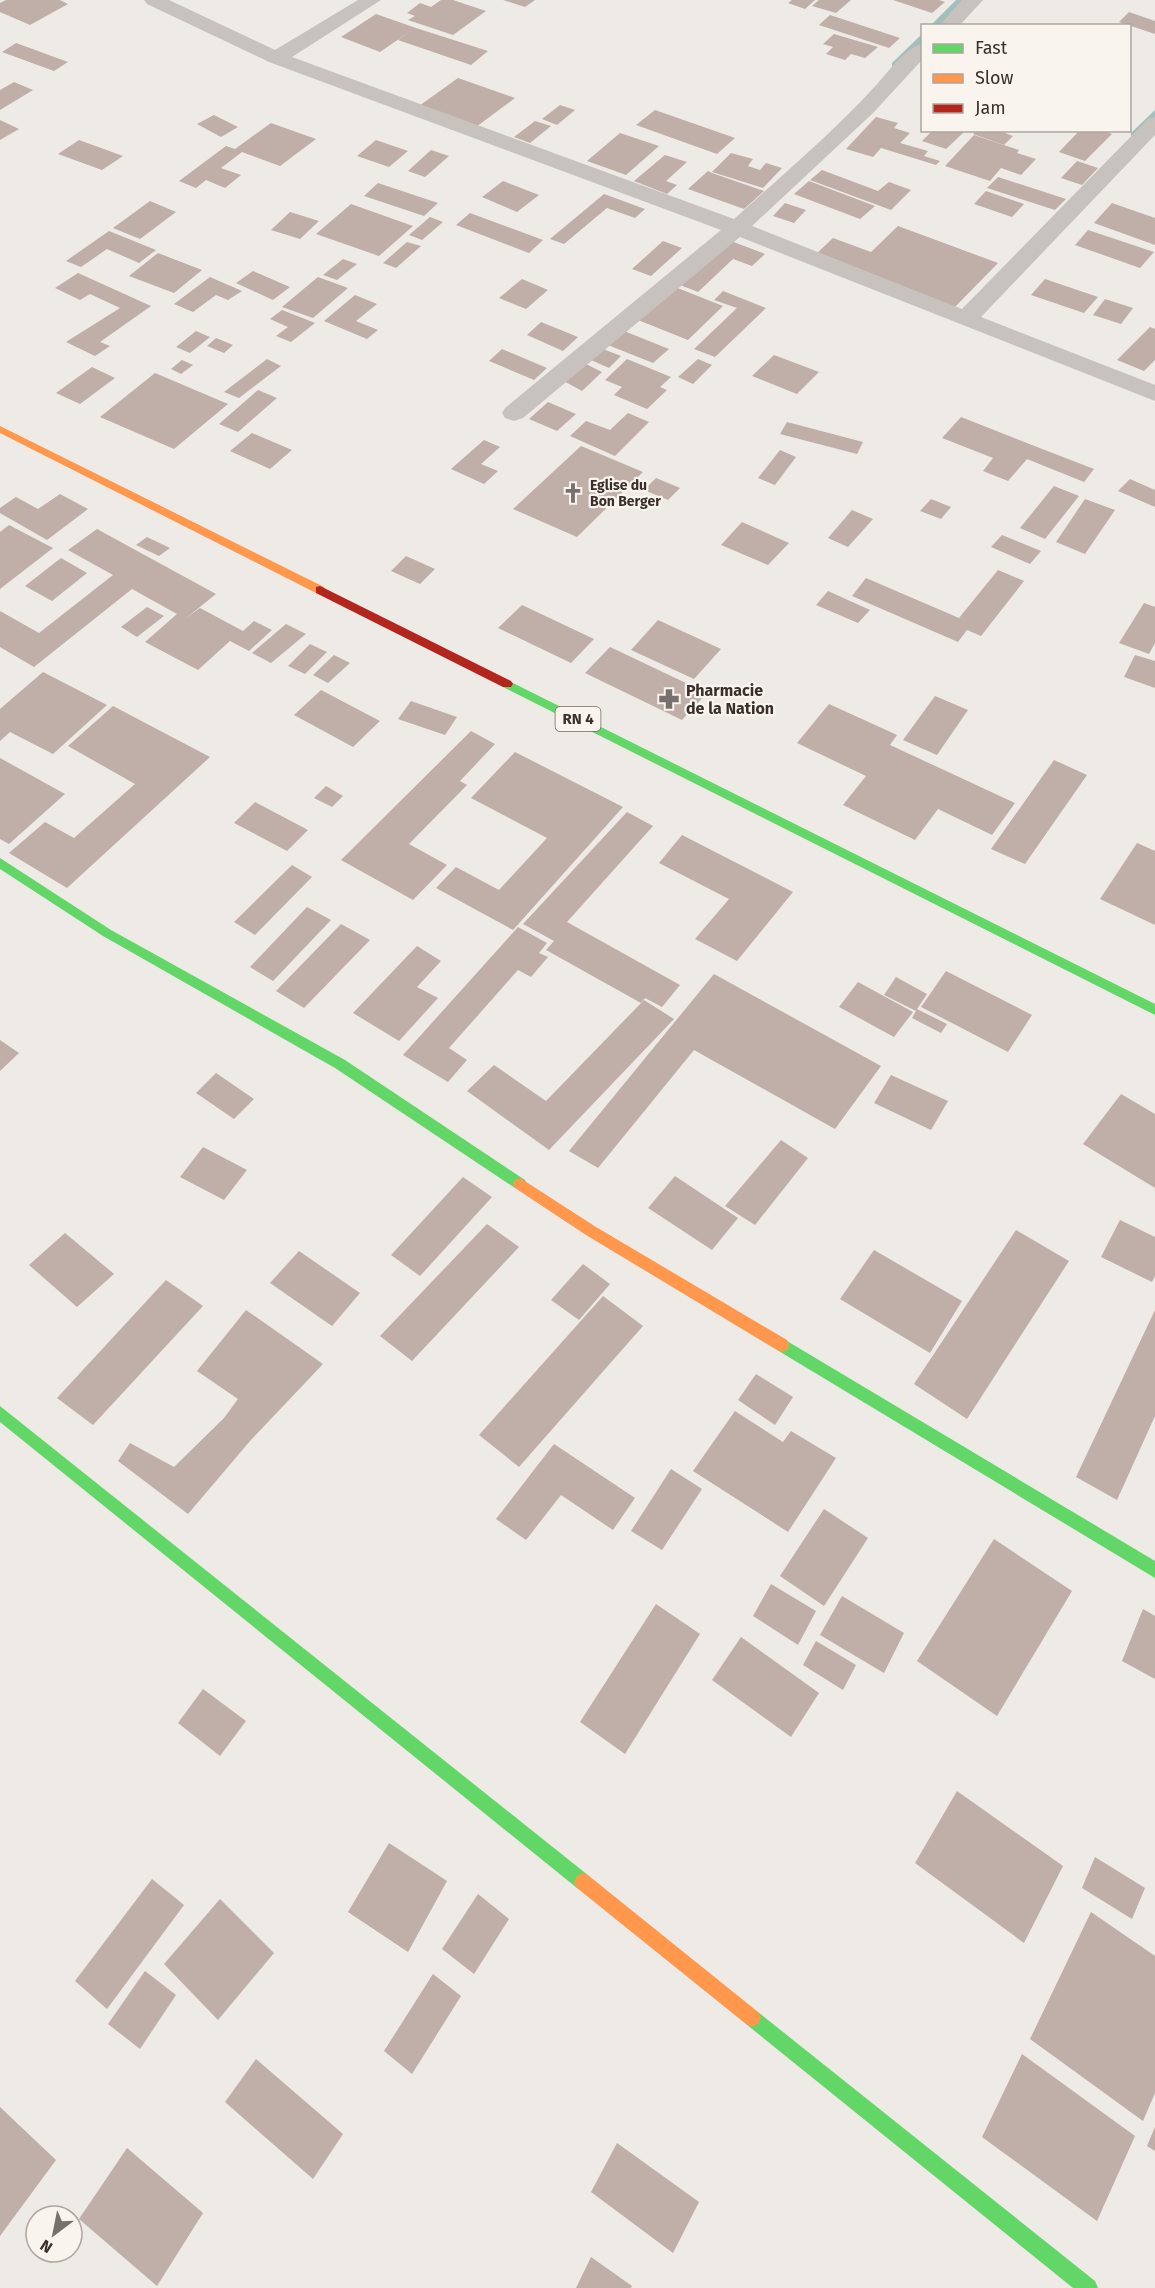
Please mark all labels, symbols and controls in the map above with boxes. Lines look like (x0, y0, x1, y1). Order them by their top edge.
legend (921, 24, 1131, 132)
text: Fast (975, 37, 1008, 59)
text: Slow (975, 67, 1014, 89)
text: Jam (975, 97, 1006, 119)
place label: Eglise du Bon Berger (590, 477, 661, 510)
church icon: Eglise du Bon Berger (561, 481, 585, 505)
place label: Pharmacie de la Nation (686, 681, 774, 718)
pharmacy icon: Pharmacie de la Nation (657, 687, 681, 711)
road number: RN 4 (556, 707, 600, 731)
north arrow (24, 2204, 84, 2264)
text: N (37, 2235, 56, 2257)

